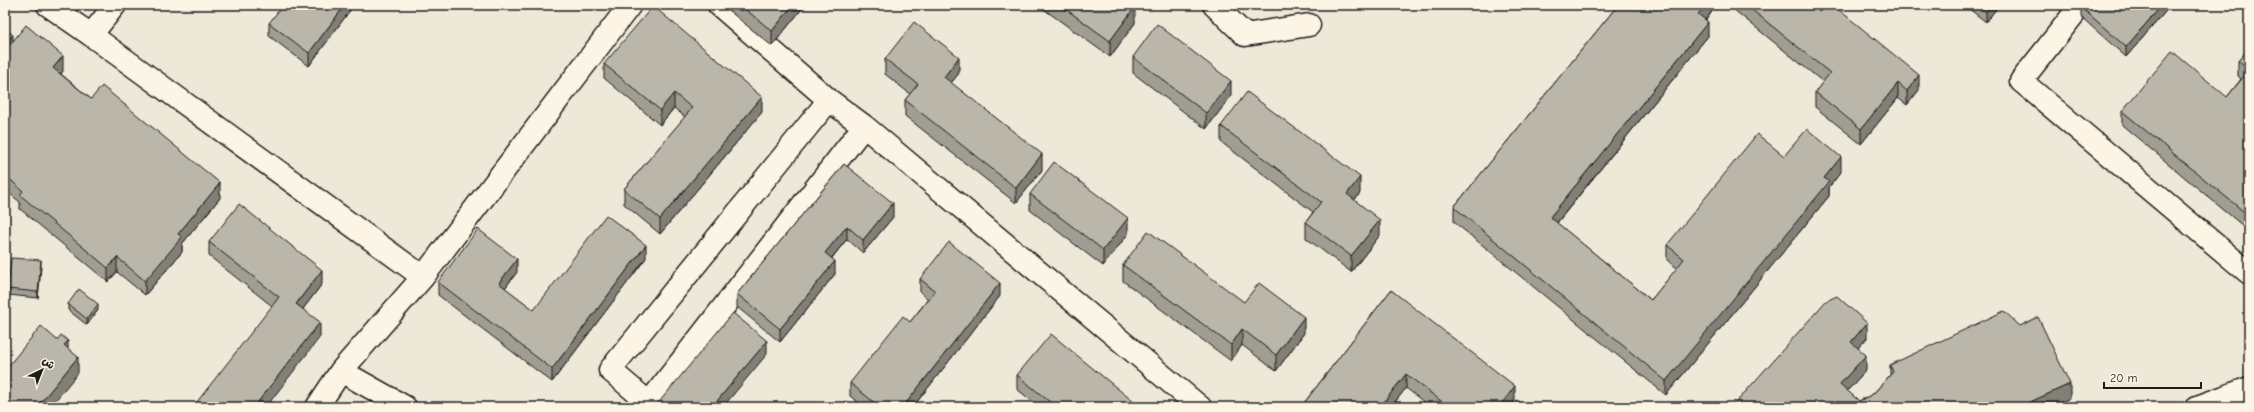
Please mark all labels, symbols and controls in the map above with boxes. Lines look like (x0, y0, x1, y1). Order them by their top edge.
north arrow (22, 350, 62, 390)
text: ش (40, 354, 57, 372)
scale bar (2104, 364, 2201, 390)
text: 20 m (2110, 371, 2138, 385)

